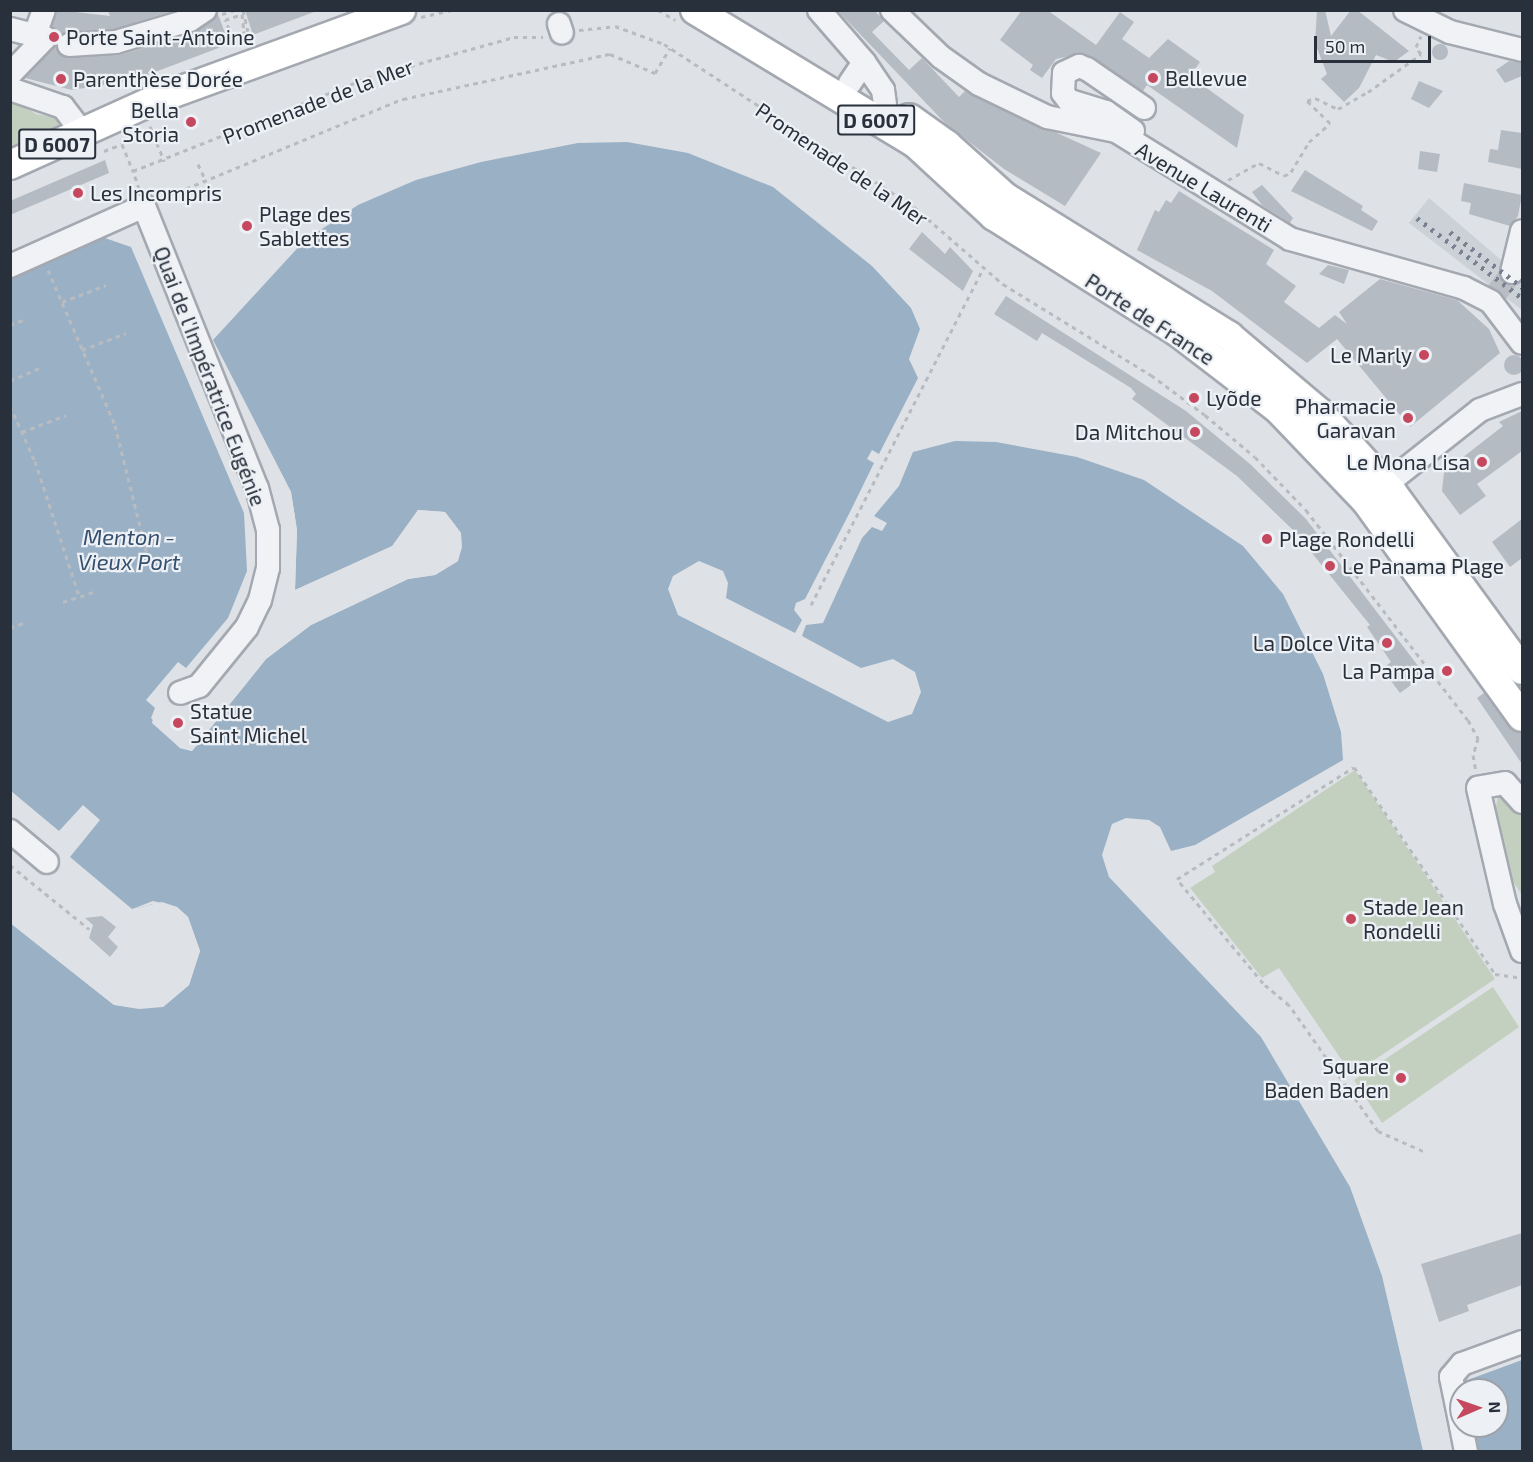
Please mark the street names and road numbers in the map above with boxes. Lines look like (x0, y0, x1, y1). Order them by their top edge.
street label: Promenade de la Mer (219, 53, 417, 149)
street label: Promenade de la Mer (751, 97, 933, 231)
road number: D 6007 (837, 103, 915, 137)
road number: D 6007 (18, 127, 96, 161)
street label: Avenue Laurenti (1131, 136, 1277, 238)
street label: Quai de l'Impératrice Eugénie (149, 243, 271, 509)
street label: Porte de France (1081, 268, 1219, 370)

